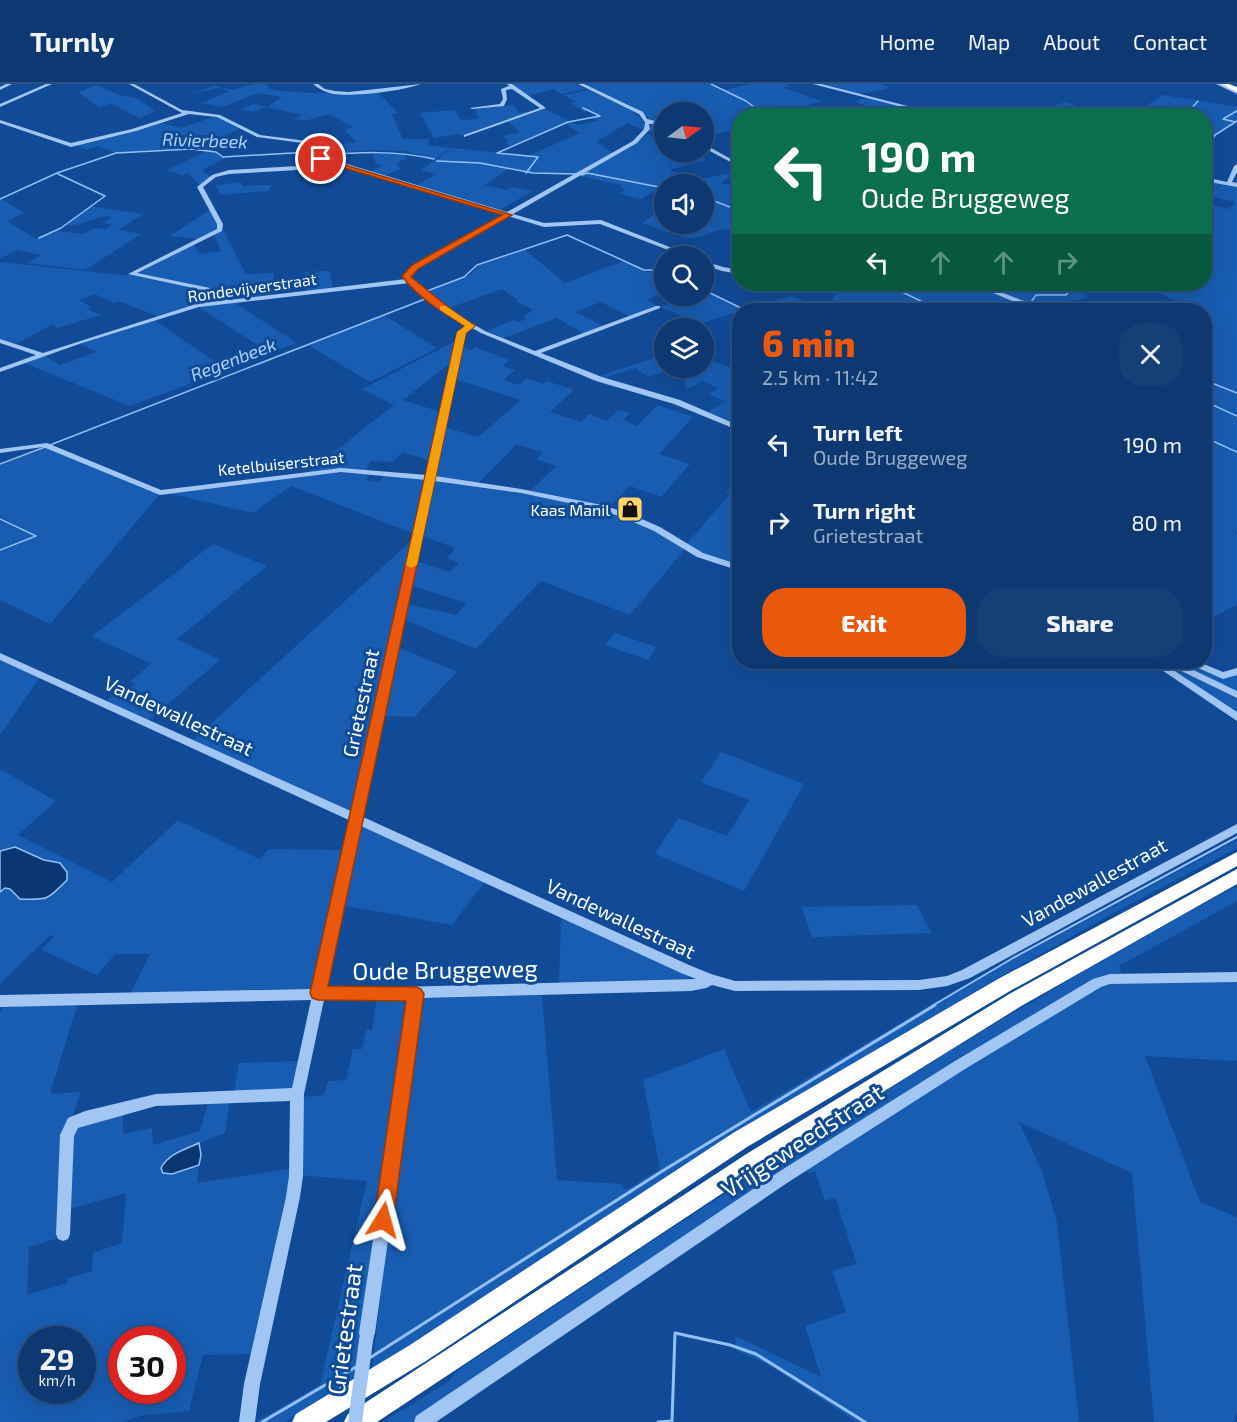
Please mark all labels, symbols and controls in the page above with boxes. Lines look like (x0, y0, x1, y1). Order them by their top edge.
text: Turnly (30, 24, 114, 58)
text: Home (879, 29, 935, 54)
text: Map (968, 29, 1010, 54)
text: About (1043, 29, 1100, 54)
text: Contact (1133, 29, 1207, 54)
north arrow (654, 102, 714, 162)
map controls (654, 102, 714, 378)
water label: Rivierbeek (162, 128, 248, 152)
text: 190 m (861, 130, 977, 180)
icon: left (762, 132, 840, 210)
pin (295, 133, 346, 184)
icon: arrive (304, 142, 337, 175)
button: sound (654, 174, 714, 234)
text: Oude Bruggeweg (861, 181, 1070, 213)
button: search (654, 246, 714, 306)
icon: left (861, 246, 894, 279)
icon: ahead (924, 246, 957, 279)
icon: ahead (987, 246, 1020, 279)
icon: right (1050, 246, 1083, 279)
street label: Rondevijverstraat (186, 269, 318, 306)
button: layers (654, 318, 714, 378)
text: 6 min (762, 321, 856, 364)
button: close (1119, 323, 1182, 386)
water label: Regenbeek (187, 333, 279, 385)
text: 2.5 km · 11:42 (762, 365, 879, 389)
text: Turn left (813, 419, 902, 445)
icon: left (762, 428, 795, 461)
text: 190 m (1123, 431, 1182, 457)
text: Oude Bruggeweg (813, 445, 968, 469)
street label: Ketelbuiserstraat (217, 447, 345, 479)
shop icon: Kaas Manil (615, 494, 645, 524)
text: Turn right (813, 497, 915, 523)
place label: Kaas Manil (530, 500, 610, 519)
icon: right (762, 506, 795, 539)
text: 80 m (1131, 509, 1182, 535)
text: Grietestraat (813, 523, 923, 547)
button: Exit (762, 588, 966, 657)
button: Share (978, 588, 1182, 657)
street label: Grietestraat (337, 646, 383, 759)
street label: Vandewallestraat (101, 670, 258, 760)
street label: Vandewallestraat (1017, 832, 1171, 932)
street label: Vandewallestraat (543, 873, 700, 963)
street label: Oude Bruggeweg (352, 953, 538, 985)
street label: Vrijgeweedstraat (716, 1077, 888, 1203)
position arrow (351, 1188, 415, 1252)
street label: Grietestraat (320, 1262, 368, 1396)
speed limit sign: 30 (108, 1326, 186, 1404)
text: 29 (39, 1340, 75, 1376)
text: km/h (38, 1371, 76, 1389)

